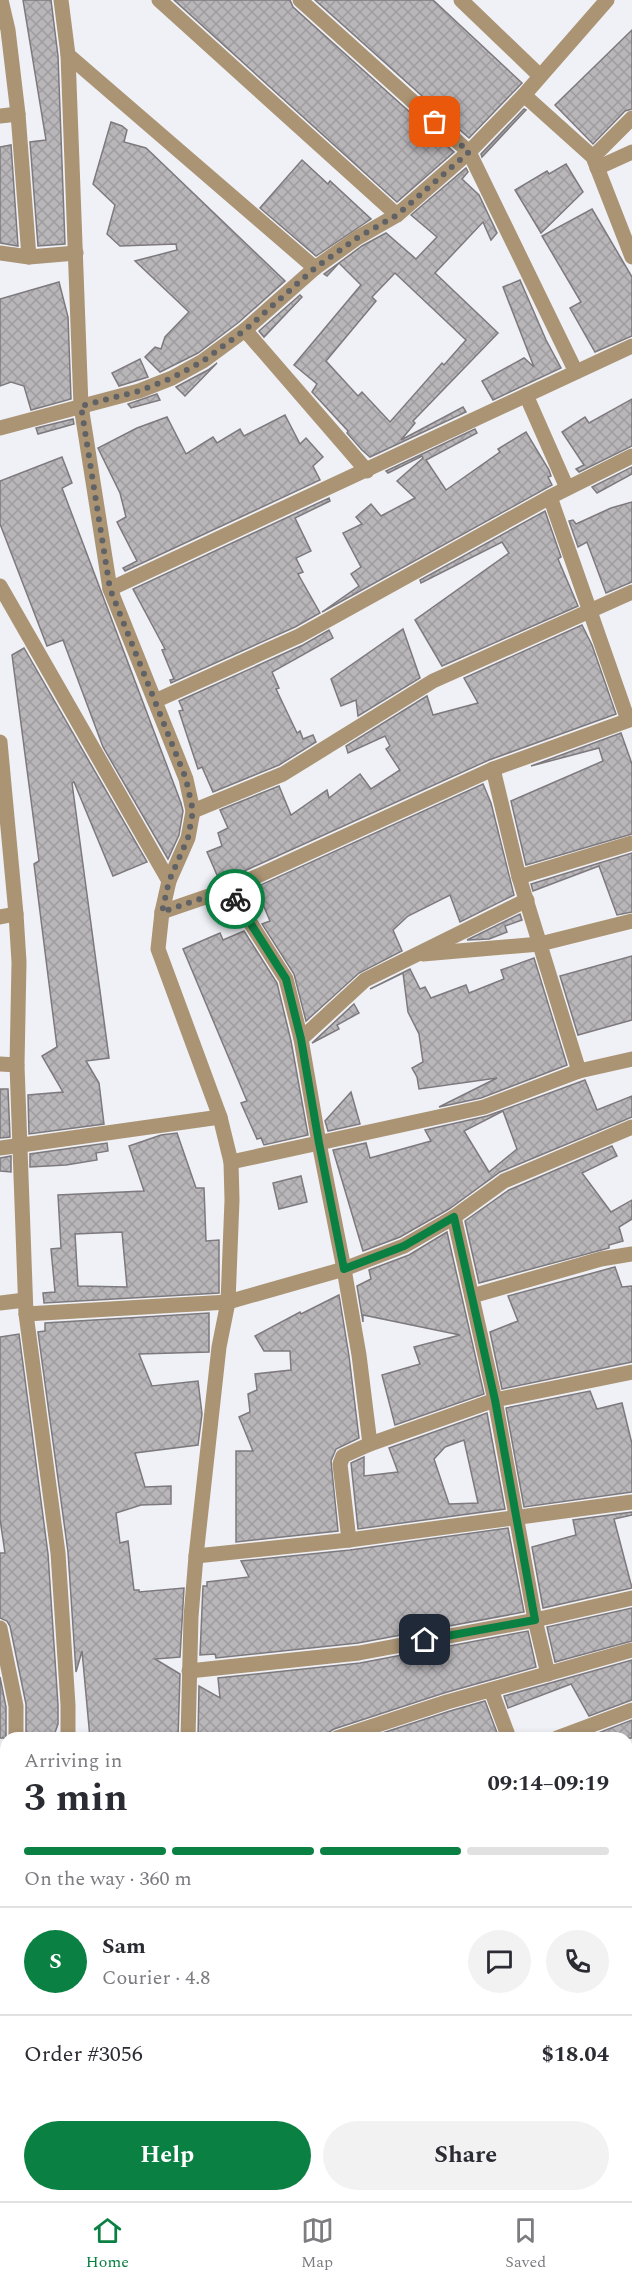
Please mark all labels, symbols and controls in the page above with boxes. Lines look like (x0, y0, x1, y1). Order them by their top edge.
pin (409, 96, 460, 147)
icon: bag (418, 105, 451, 138)
courier (205, 869, 265, 929)
icon: bike (219, 883, 252, 916)
pin (399, 1614, 450, 1665)
icon: home (408, 1623, 441, 1656)
text: Arriving in (24, 1746, 122, 1776)
text: 09:14–09:19 (487, 1767, 609, 1800)
text: 3 min (24, 1769, 128, 1828)
text: On the way · 360 m (24, 1864, 192, 1894)
text: Sam (102, 1930, 146, 1963)
button: chat (468, 1930, 531, 1993)
button: phone (546, 1930, 609, 1993)
text: S (49, 1945, 62, 1978)
text: Courier · 4.8 (102, 1963, 210, 1993)
text: Order #3056 (24, 2038, 143, 2071)
text: $18.04 (541, 2038, 609, 2071)
button: Help (24, 2121, 311, 2190)
button: Share (323, 2121, 609, 2190)
tab: Home (86, 2214, 129, 2274)
tab: Map (301, 2214, 334, 2274)
tab: Saved (505, 2214, 546, 2274)

